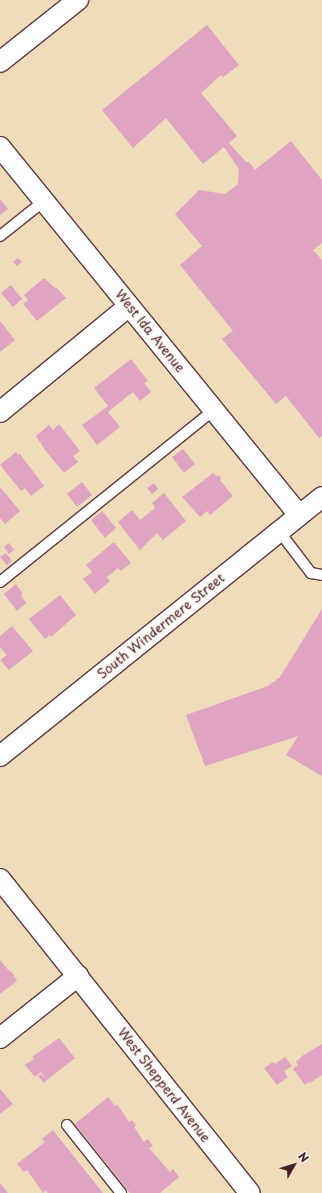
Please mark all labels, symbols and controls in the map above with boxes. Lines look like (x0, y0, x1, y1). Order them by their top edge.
street label: West Ida Avenue (112, 286, 188, 376)
street label: South Windermere Street (94, 570, 228, 682)
street label: West Shepperd Avenue (114, 1024, 214, 1146)
north arrow (274, 1145, 314, 1185)
text: N (294, 1148, 313, 1166)

